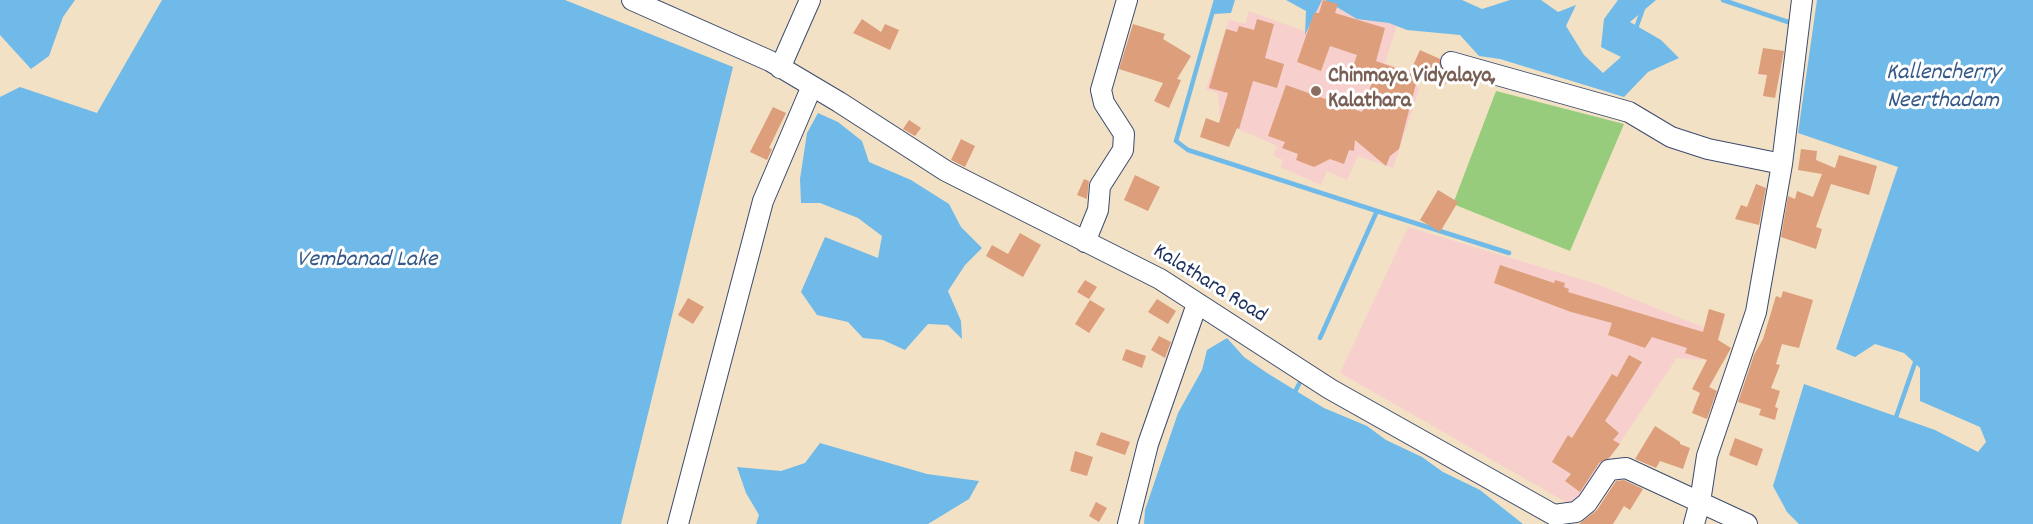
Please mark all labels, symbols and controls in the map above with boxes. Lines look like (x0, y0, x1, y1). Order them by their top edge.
water label: Kallencherry Neerthadam (1886, 61, 2000, 117)
place label: Chinmaya Vidyalaya, Kalathara (1328, 65, 1496, 116)
marker: Chinmaya Vidyalaya, Kalathara (1309, 84, 1323, 98)
street label: Kalathara Road (1147, 240, 1271, 330)
water label: Vembanad Lake (297, 248, 437, 276)

